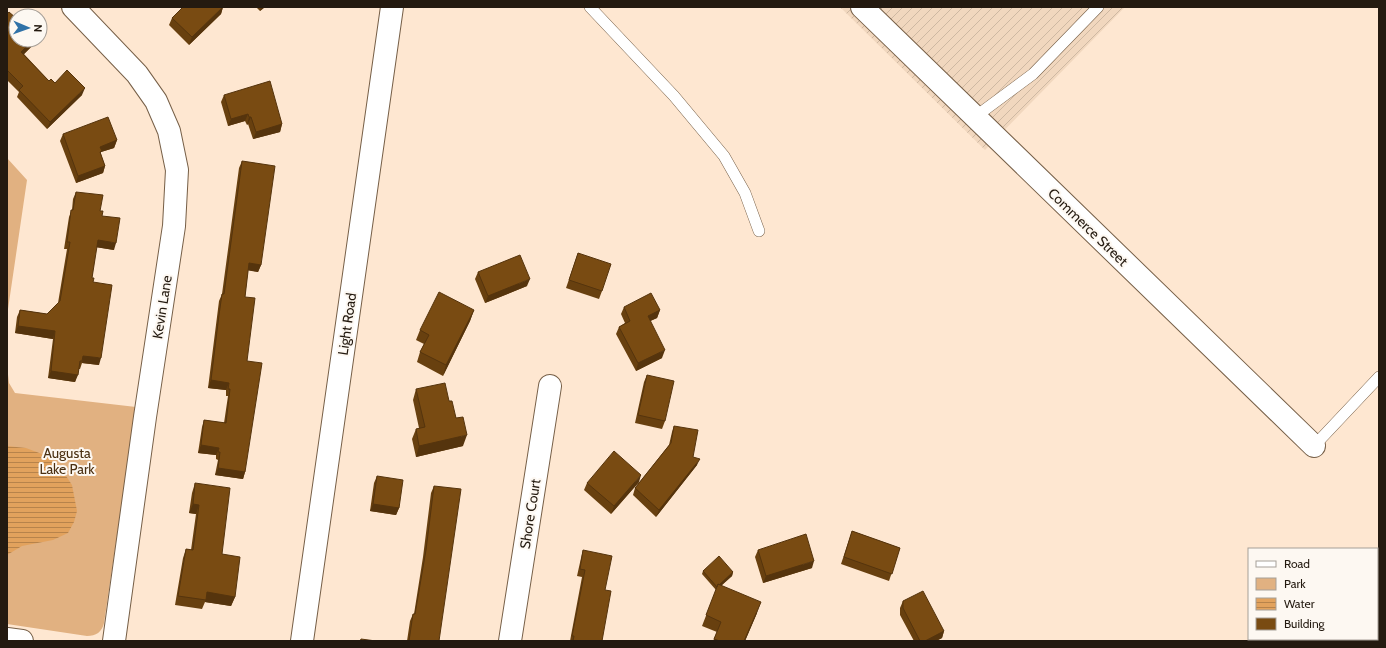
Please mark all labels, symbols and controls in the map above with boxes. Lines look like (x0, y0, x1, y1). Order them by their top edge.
north arrow (8, 8, 48, 48)
text: N (31, 24, 45, 32)
street label: Commerce Street (1044, 184, 1132, 270)
street label: Kevin Lane (148, 274, 176, 340)
street label: Light Road (334, 292, 360, 356)
park label: Augusta Lake Park (39, 444, 95, 478)
street label: Shore Court (516, 477, 544, 550)
legend (1248, 548, 1378, 640)
text: Road (1284, 556, 1310, 571)
text: Park (1284, 576, 1306, 591)
text: Water (1284, 596, 1315, 611)
text: Building (1284, 616, 1326, 631)

